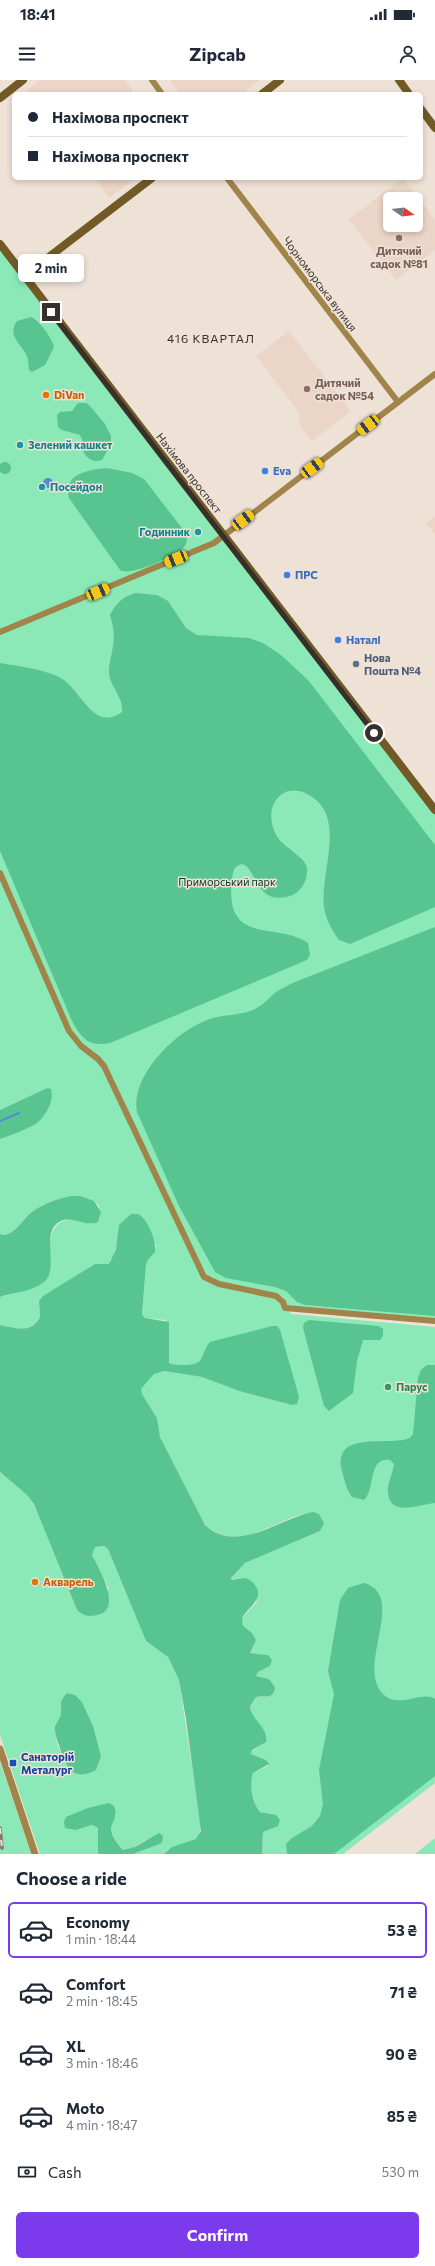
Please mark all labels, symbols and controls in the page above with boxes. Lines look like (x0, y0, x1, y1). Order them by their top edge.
text: 18:41 (20, 5, 56, 23)
icon: menu (16, 43, 38, 65)
text: Zipcab (189, 43, 246, 65)
icon: person (397, 43, 419, 65)
text: Нахімова проспект (52, 108, 189, 126)
text: Нахімова проспект (52, 147, 189, 165)
north arrow (383, 192, 423, 232)
map controls (383, 192, 423, 232)
marker: Дитячий садок №81 (394, 233, 404, 243)
street label: Чорноморська вулиця (281, 234, 360, 333)
place label: Дитячий садок №81 (370, 244, 428, 270)
callout: 2 min (18, 254, 84, 282)
text: 2 min (35, 260, 67, 276)
route end (42, 303, 60, 321)
district label: 416 КВАРТАЛ (167, 331, 255, 345)
place label: Дитячий садок №54 (315, 376, 374, 402)
marker: Дитячий садок №54 (302, 384, 312, 394)
place label: DiVan (54, 388, 85, 401)
marker: DiVan (41, 390, 51, 400)
car (355, 413, 381, 437)
street label: Нахімова проспект (154, 430, 225, 515)
place label: Зелений кашкет (28, 438, 113, 451)
marker: Зелений кашкет (15, 440, 25, 450)
car (299, 456, 325, 480)
place label: Eva (273, 464, 291, 477)
marker: Eva (260, 466, 270, 476)
place label: Посейдон (50, 480, 102, 493)
marker: Посейдон (37, 482, 47, 492)
car (230, 508, 256, 532)
place label: Годинник (139, 525, 191, 538)
marker: Годинник (193, 527, 203, 537)
car (163, 549, 189, 569)
place label: ПРС (295, 568, 318, 581)
marker: ПРС (282, 570, 292, 580)
car (85, 582, 111, 602)
place label: Наталі (346, 633, 381, 646)
marker: Наталі (333, 635, 343, 645)
place label: Нова Пошта №4 (364, 651, 421, 677)
marker: Нова Пошта №4 (351, 659, 361, 669)
route start (365, 724, 383, 742)
park label: Приморський парк (178, 875, 276, 888)
place label: Парус (396, 1380, 427, 1393)
marker: Парус (383, 1382, 393, 1392)
place label: Акварель (43, 1575, 94, 1588)
marker: Акварель (30, 1577, 40, 1587)
place label: Санаторій Металург (21, 1750, 74, 1776)
marker: Санаторій Металург (8, 1758, 18, 1768)
text: Choose a ride (16, 1867, 127, 1889)
icon: car (18, 1912, 54, 1948)
text: Economy (66, 1913, 130, 1931)
text: 53 ₴ (387, 1921, 417, 1939)
text: 1 min · 18:44 (66, 1931, 136, 1947)
icon: car (18, 1974, 54, 2010)
text: Comfort (66, 1975, 126, 1993)
text: 71 ₴ (390, 1983, 417, 2001)
text: 2 min · 18:45 (66, 1993, 138, 2009)
icon: car (18, 2036, 54, 2072)
text: XL (66, 2037, 85, 2055)
text: 90 ₴ (386, 2045, 417, 2063)
text: 3 min · 18:46 (66, 2055, 138, 2071)
icon: car (18, 2098, 54, 2134)
text: Moto (66, 2099, 105, 2117)
text: 85 ₴ (387, 2107, 417, 2125)
text: 4 min · 18:47 (66, 2117, 137, 2133)
icon: cash (16, 2161, 38, 2183)
text: Cash (48, 2163, 82, 2181)
text: 530 m (382, 2164, 419, 2180)
button: Confirm (16, 2212, 419, 2258)

